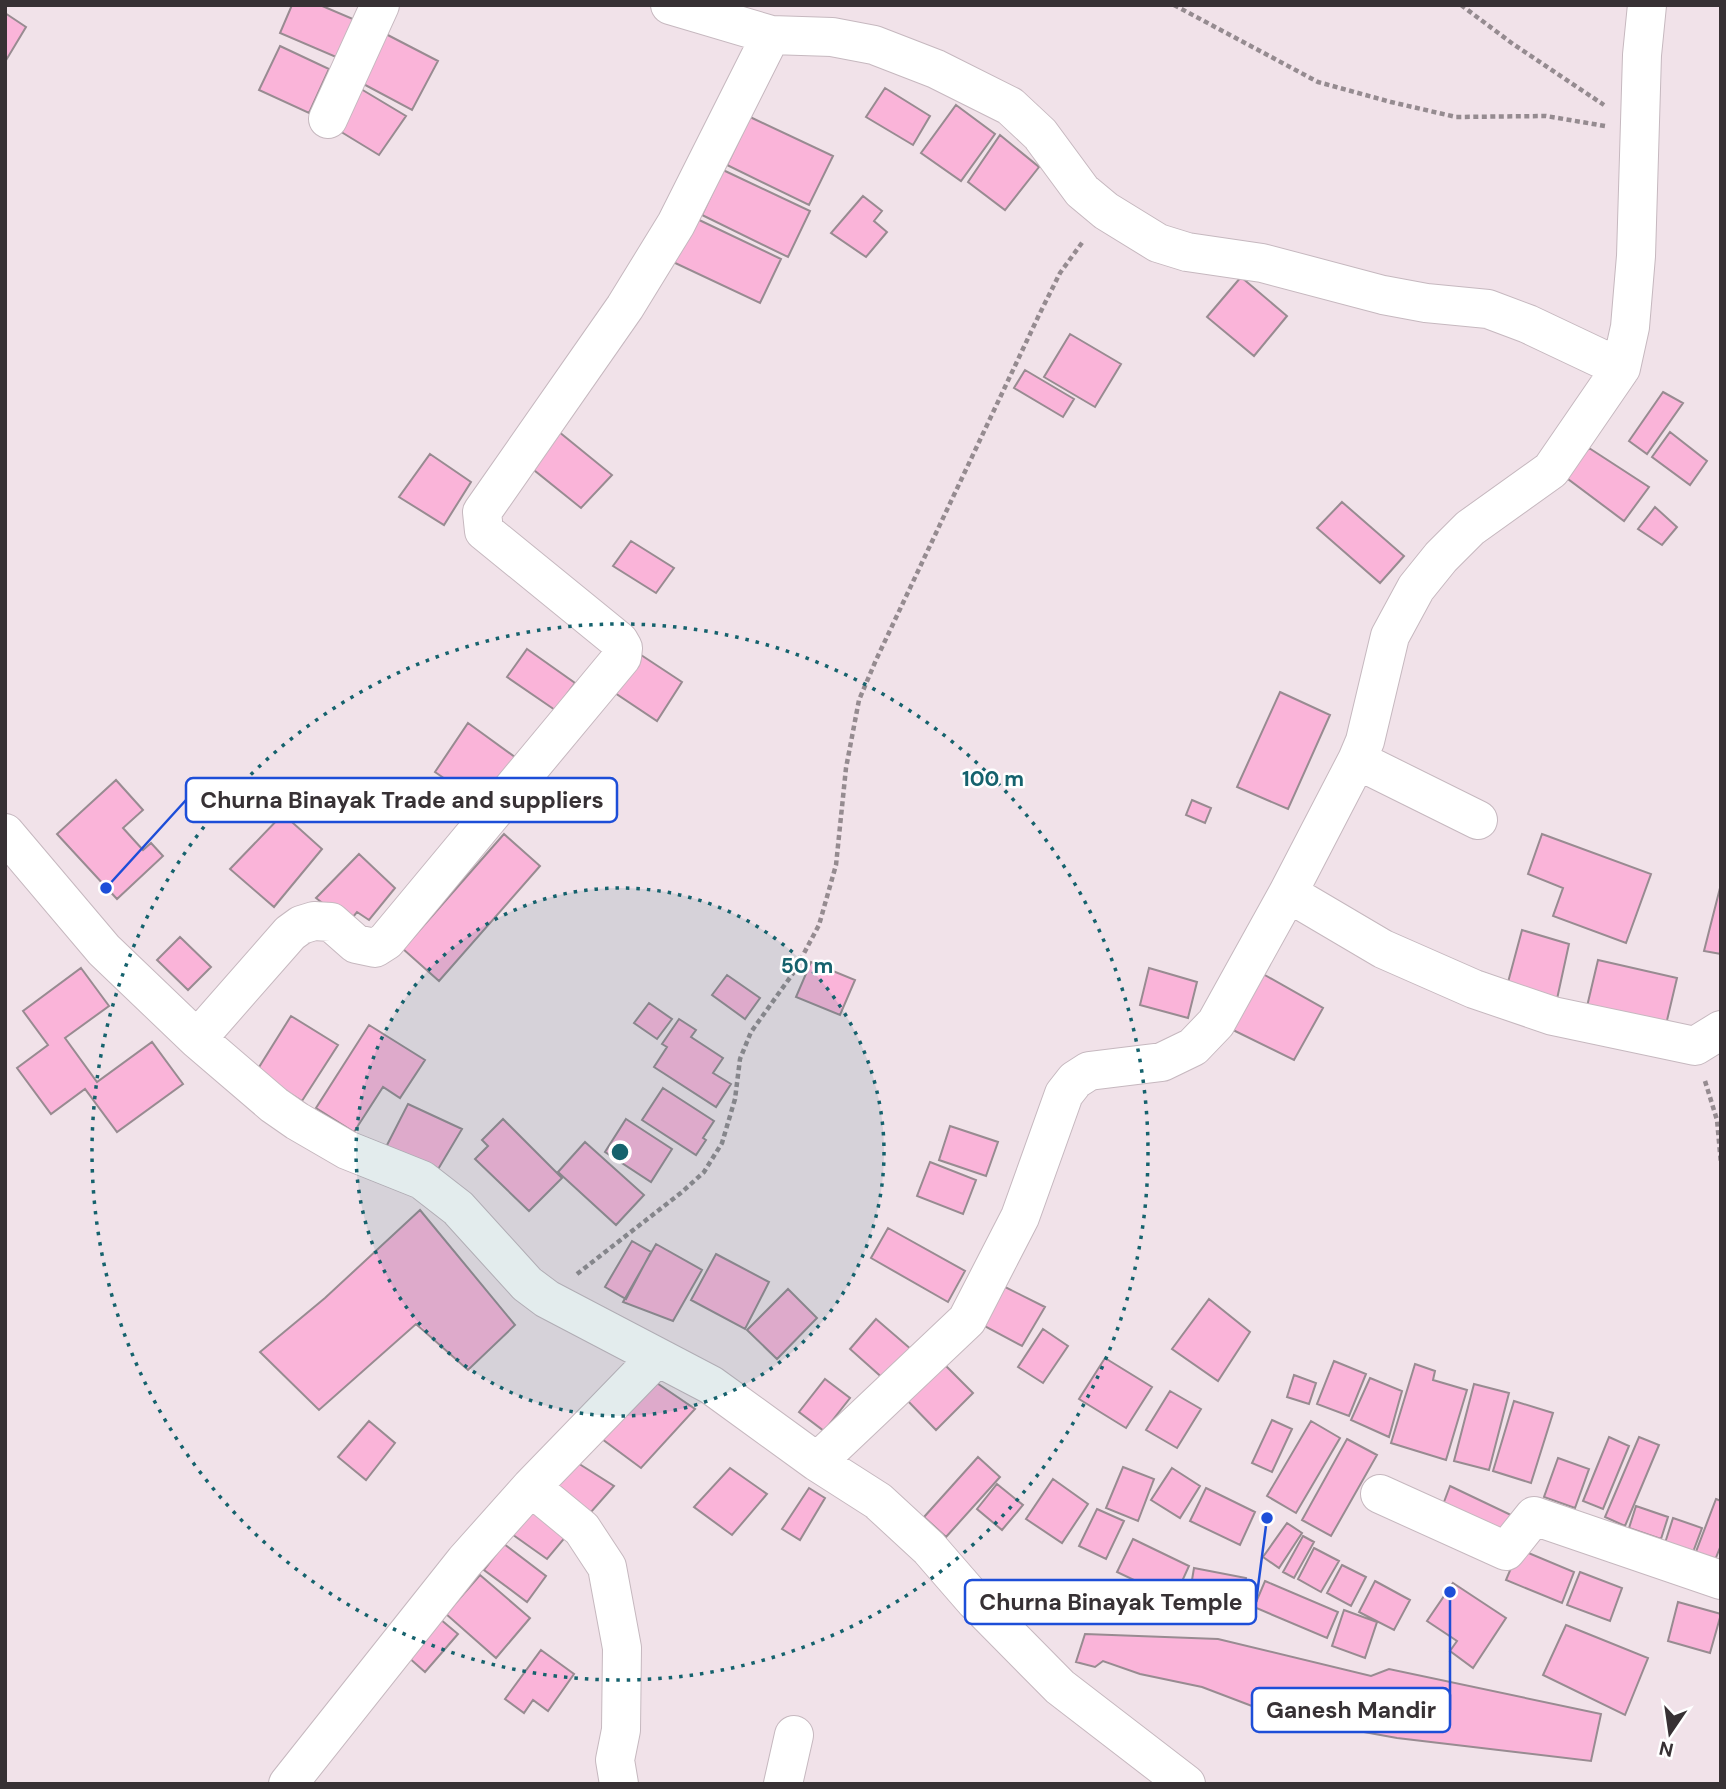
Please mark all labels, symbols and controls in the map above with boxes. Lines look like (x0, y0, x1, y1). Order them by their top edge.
text: 100 m (962, 765, 1024, 793)
callout: Churna Binayak Trade and suppliers (186, 778, 617, 822)
text: Churna Binayak Trade and suppliers (200, 785, 604, 815)
text: 50 m (781, 952, 833, 980)
centre of rings (608, 1140, 632, 1164)
callout: Churna Binayak Temple (965, 1580, 1256, 1624)
text: Churna Binayak Temple (979, 1587, 1243, 1617)
callout: Ganesh Mandir (1252, 1688, 1450, 1732)
text: Ganesh Mandir (1266, 1695, 1436, 1725)
north arrow (1635, 1698, 1705, 1768)
text: N (1657, 1735, 1676, 1763)

